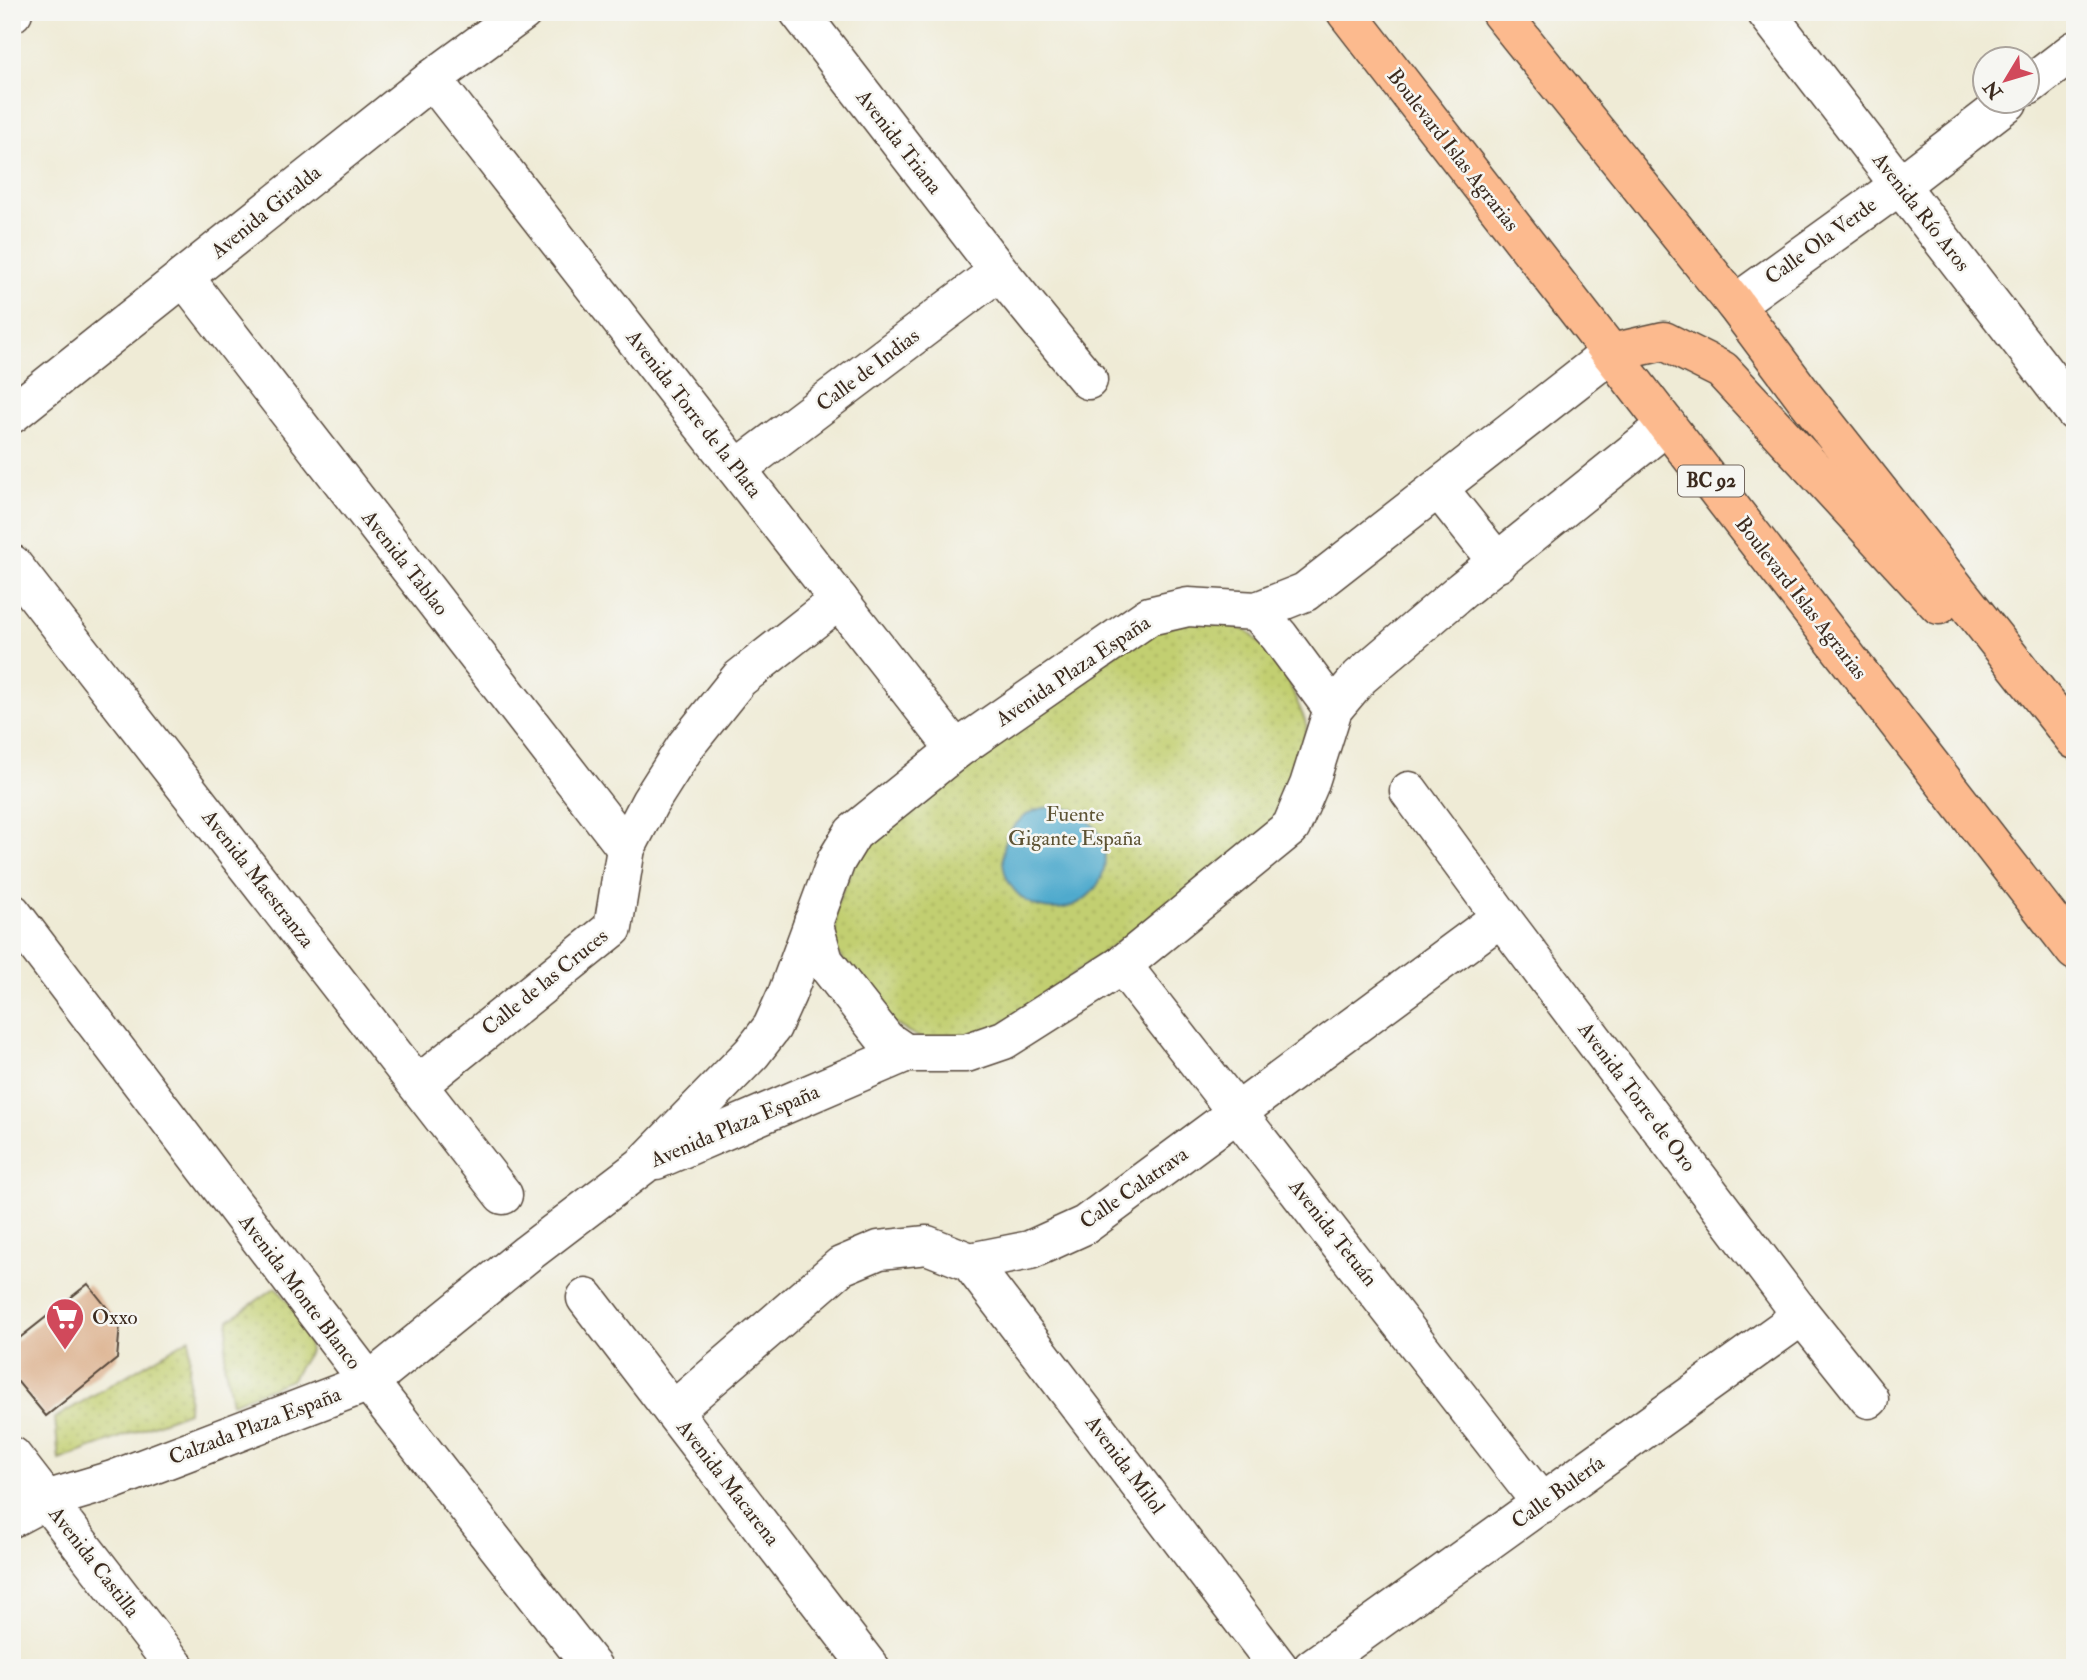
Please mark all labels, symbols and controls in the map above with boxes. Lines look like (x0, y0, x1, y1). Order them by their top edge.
north arrow (1972, 46, 2042, 116)
street label: Boulevard Islas Agrarias (1381, 63, 1525, 237)
text: N (1978, 75, 2009, 105)
street label: Avenida Triana (849, 84, 948, 200)
street label: Avenida Río Aros (1866, 146, 1976, 277)
street label: Avenida Giralda (205, 159, 327, 265)
street label: Calle Ola Verde (1760, 191, 1882, 291)
street label: Calle de Indias (811, 322, 925, 418)
street label: Avenida Torre de la Plata (619, 324, 768, 504)
road number: BC 92 (1678, 466, 1744, 496)
street label: Avenida Tablao (355, 504, 455, 621)
street label: Boulevard Islas Agrarias (1729, 511, 1873, 685)
street label: Avenida Plaza España (990, 609, 1156, 733)
park label: Fuente Gigante España (1008, 801, 1142, 852)
street label: Avenida Maestranza (195, 804, 321, 954)
street label: Calle de las Cruces (476, 923, 614, 1041)
street label: Avenida Torre de Oro (1571, 1016, 1702, 1177)
street label: Avenida Plaza España (646, 1078, 824, 1174)
street label: Calle Calatrava (1075, 1141, 1194, 1235)
street label: Avenida Tetuán (1282, 1173, 1383, 1292)
street label: Avenida Monte Blanco (232, 1208, 367, 1375)
supermarket icon: Oxxo (44, 1296, 86, 1351)
place label: Oxxo (92, 1304, 138, 1331)
street label: Calzada Plaza España (165, 1381, 345, 1471)
street label: Avenida Milol (1078, 1409, 1171, 1520)
street label: Avenida Macarena (670, 1414, 786, 1552)
street label: Calle Bulería (1506, 1449, 1610, 1535)
street label: Avenida Castilla (42, 1500, 146, 1623)

